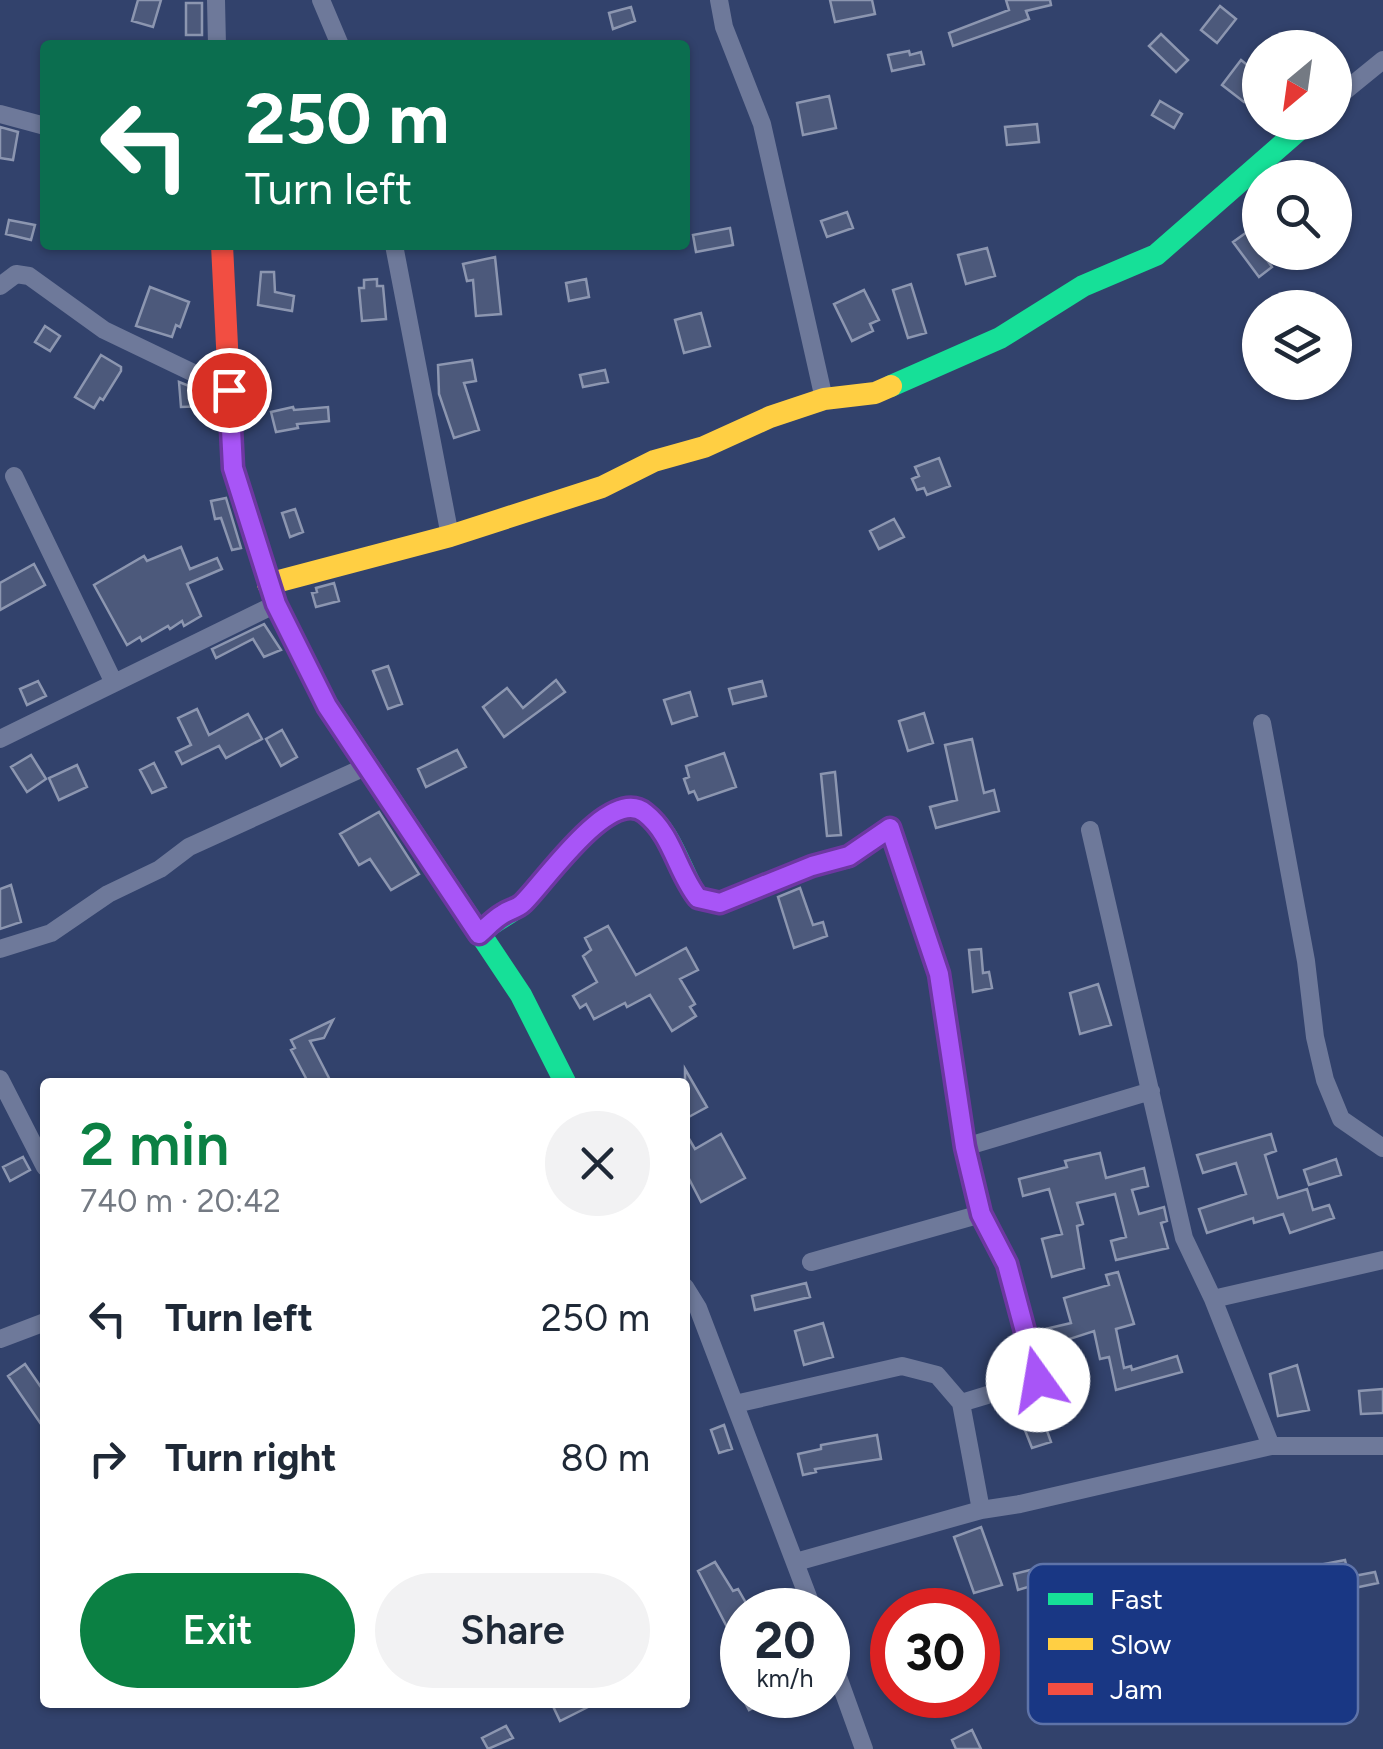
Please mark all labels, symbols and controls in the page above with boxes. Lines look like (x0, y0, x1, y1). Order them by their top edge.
north arrow (1242, 30, 1352, 140)
map controls (1242, 30, 1352, 400)
text: 250 m (245, 76, 449, 161)
icon: left (80, 80, 210, 210)
button: search (1242, 160, 1352, 270)
text: Turn left (245, 161, 412, 215)
button: layers (1242, 290, 1352, 400)
pin (187, 348, 272, 433)
icon: arrive (202, 363, 257, 418)
text: 2 min (80, 1108, 229, 1180)
button: close (545, 1111, 650, 1216)
text: 740 m · 20:42 (80, 1182, 281, 1220)
icon: left (80, 1291, 135, 1346)
text: Turn left (165, 1295, 313, 1341)
text: 250 m (541, 1295, 650, 1341)
position arrow (986, 1328, 1090, 1432)
icon: right (80, 1431, 135, 1486)
text: Turn right (165, 1435, 337, 1481)
text: 80 m (561, 1435, 650, 1481)
legend (1028, 1564, 1358, 1724)
button: Exit (80, 1573, 355, 1688)
button: Share (375, 1573, 650, 1688)
text: Fast (1110, 1582, 1163, 1616)
speed limit sign: 30 (870, 1588, 1000, 1718)
text: 20 (754, 1610, 816, 1671)
text: Slow (1110, 1627, 1171, 1661)
text: km/h (756, 1663, 814, 1693)
text: Jam (1110, 1672, 1163, 1706)

